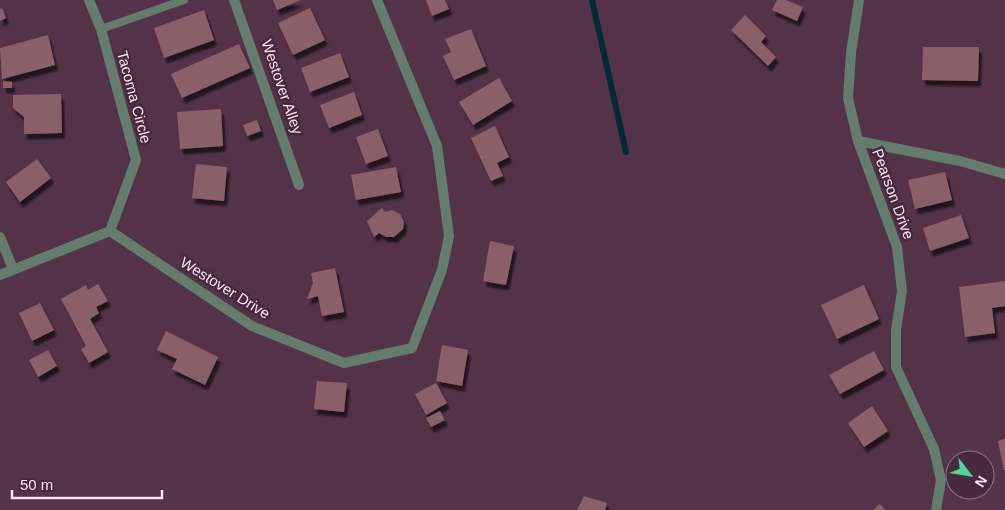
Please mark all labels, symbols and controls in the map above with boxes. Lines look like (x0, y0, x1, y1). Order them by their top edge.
street label: Westover Alley (258, 37, 307, 137)
street label: Tacoma Circle (114, 49, 155, 145)
street label: Pearson Drive (869, 146, 918, 241)
street label: Westover Drive (177, 253, 273, 322)
north arrow (945, 450, 995, 500)
scale bar (12, 468, 162, 500)
text: N (972, 473, 991, 490)
text: 50 m (20, 476, 53, 493)

